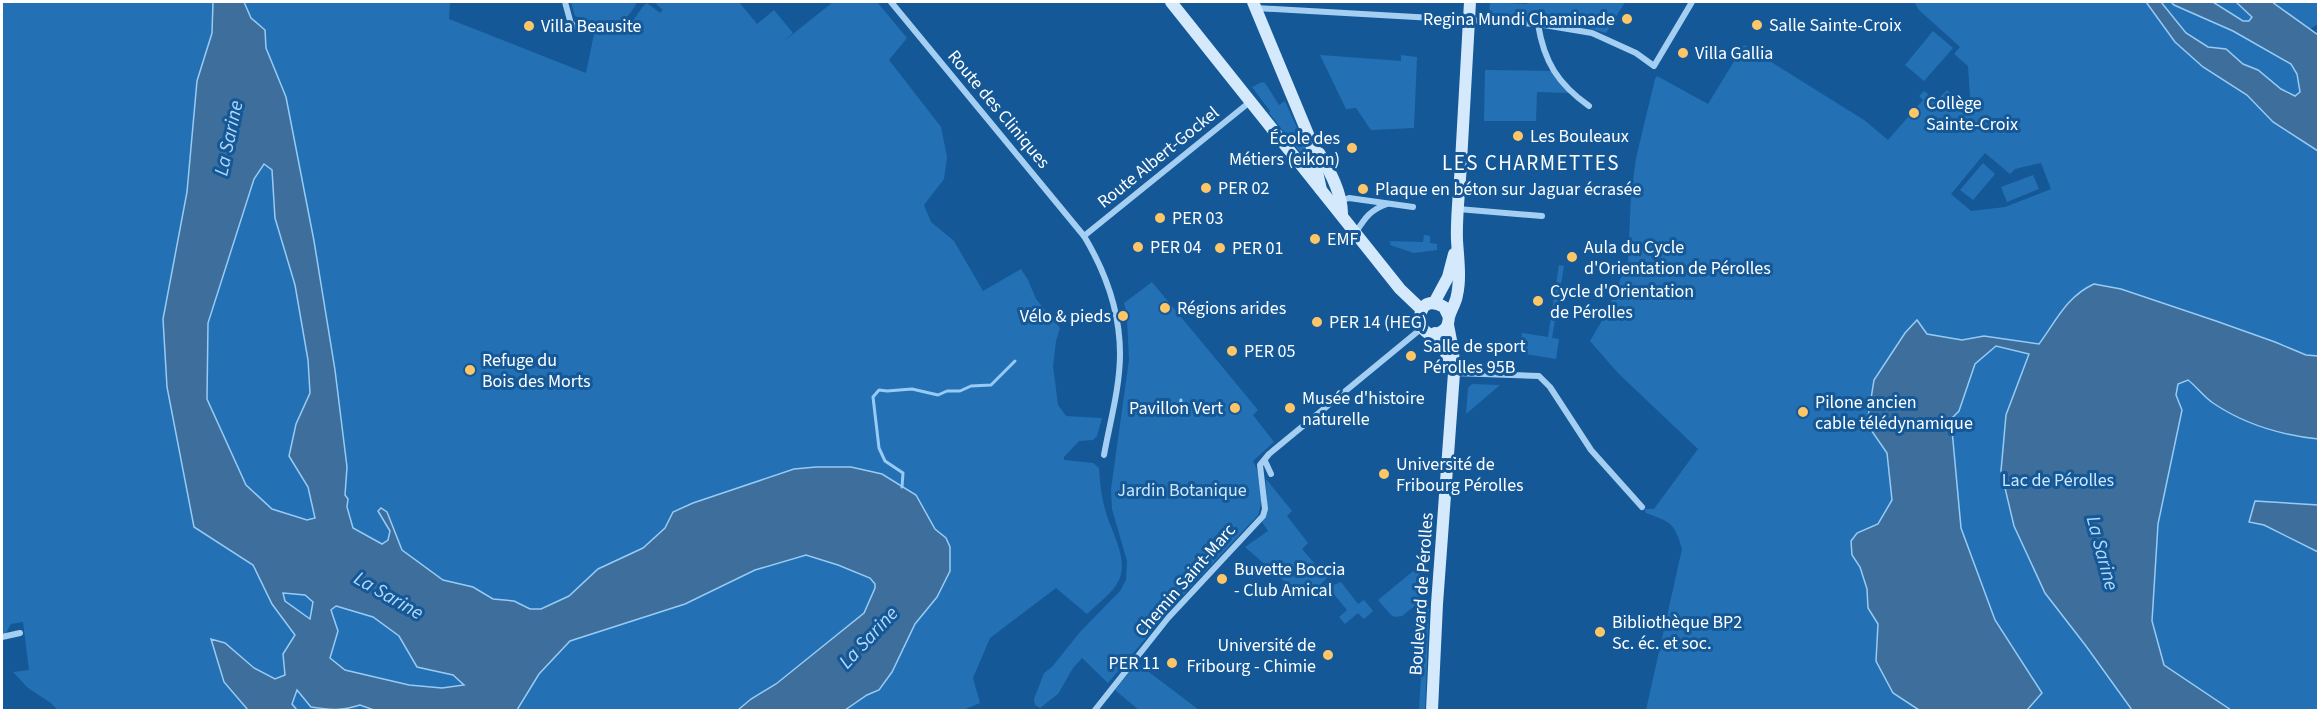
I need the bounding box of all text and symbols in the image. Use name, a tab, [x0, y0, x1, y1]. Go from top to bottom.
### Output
place label: Regina Mundi Chaminade	[1423, 7, 1615, 32]
marker: Regina Mundi Chaminade	[1620, 12, 1634, 26]
place label: Salle Sainte-Croix	[1769, 13, 1901, 38]
place label: Villa Beausite	[541, 14, 641, 39]
marker: Salle Sainte-Croix	[1750, 18, 1764, 32]
marker: Villa Beausite	[522, 19, 536, 33]
place label: Villa Gallia	[1695, 41, 1773, 66]
street label: Route des Cliniques	[942, 45, 1056, 174]
marker: Villa Gallia	[1676, 46, 1690, 60]
place label: Collège Sainte-Croix	[1926, 91, 2018, 137]
water label: La Sarine	[207, 98, 251, 178]
street label: Route Albert-Gockel	[1092, 101, 1224, 214]
marker: Collège Sainte-Croix	[1907, 106, 1921, 120]
place label: Les Bouleaux	[1530, 124, 1629, 149]
place label: École des Métiers (eikon)	[1229, 126, 1340, 172]
marker: Les Bouleaux	[1511, 129, 1525, 143]
marker: École des Métiers (eikon)	[1345, 141, 1359, 155]
district label: LES CHARMETTES	[1442, 148, 1620, 178]
place label: PER 02	[1218, 176, 1269, 201]
place label: Plaque en béton sur Jaguar écrasée	[1375, 177, 1641, 202]
marker: PER 02	[1199, 181, 1213, 195]
marker: Plaque en béton sur Jaguar écrasée	[1356, 182, 1370, 196]
place label: PER 03	[1172, 206, 1223, 231]
marker: PER 03	[1153, 211, 1167, 225]
place label: EMF	[1327, 227, 1359, 252]
marker: EMF	[1308, 232, 1322, 246]
place label: PER 04	[1150, 235, 1201, 260]
place label: Aula du Cycle d'Orientation de Pérolles	[1584, 235, 1771, 281]
place label: PER 01	[1232, 236, 1283, 261]
marker: PER 04	[1131, 240, 1145, 254]
marker: PER 01	[1213, 241, 1227, 255]
marker: Aula du Cycle d'Orientation de Pérolles	[1565, 250, 1579, 264]
place label: Cycle d'Orientation de Pérolles	[1550, 279, 1694, 325]
marker: Cycle d'Orientation de Pérolles	[1531, 294, 1545, 308]
place label: Régions arides	[1177, 296, 1286, 321]
marker: Régions arides	[1158, 301, 1172, 315]
place label: Vélo & pieds	[1020, 304, 1111, 329]
marker: Vélo & pieds	[1116, 309, 1130, 323]
place label: PER 14 (HEG)	[1329, 310, 1427, 335]
marker: PER 14 (HEG)	[1310, 315, 1324, 329]
place label: Salle de sport Pérolles 95B	[1423, 334, 1526, 380]
place label: PER 05	[1244, 339, 1295, 364]
marker: PER 05	[1225, 344, 1239, 358]
place label: Refuge du Bois des Morts	[482, 348, 591, 394]
marker: Salle de sport Pérolles 95B	[1404, 349, 1418, 363]
marker: Refuge du Bois des Morts	[463, 363, 477, 377]
place label: Musée d'histoire naturelle	[1302, 386, 1425, 432]
place label: Pilone ancien cable télédynamique	[1815, 390, 1973, 436]
place label: Pavillon Vert	[1129, 396, 1223, 421]
marker: Pavillon Vert	[1228, 401, 1242, 415]
marker: Musée d'histoire naturelle	[1283, 401, 1297, 415]
marker: Pilone ancien cable télédynamique	[1796, 405, 1810, 419]
place label: Université de Fribourg Pérolles	[1396, 452, 1524, 498]
marker: Université de Fribourg Pérolles	[1377, 467, 1391, 481]
park label: Lac de Pérolles	[2002, 468, 2114, 493]
park label: Jardin Botanique	[1117, 478, 1247, 503]
street label: Boulevard de Pérolles	[1403, 512, 1440, 676]
water label: La Sarine	[2079, 513, 2125, 594]
street label: Chemin Saint-Marc	[1129, 518, 1242, 642]
place label: Buvette Boccia - Club Amical	[1234, 557, 1345, 603]
water label: La Sarine	[348, 565, 429, 627]
marker: Buvette Boccia - Club Amical	[1215, 572, 1229, 586]
water label: La Sarine	[833, 600, 905, 675]
place label: Bibliothèque BP2 Sc. éc. et soc.	[1612, 610, 1742, 656]
marker: Bibliothèque BP2 Sc. éc. et soc.	[1593, 625, 1607, 639]
place label: Université de Fribourg - Chimie	[1187, 633, 1316, 679]
marker: Université de Fribourg - Chimie	[1321, 648, 1335, 662]
place label: PER 11	[1109, 651, 1160, 676]
marker: PER 11	[1165, 656, 1179, 670]

